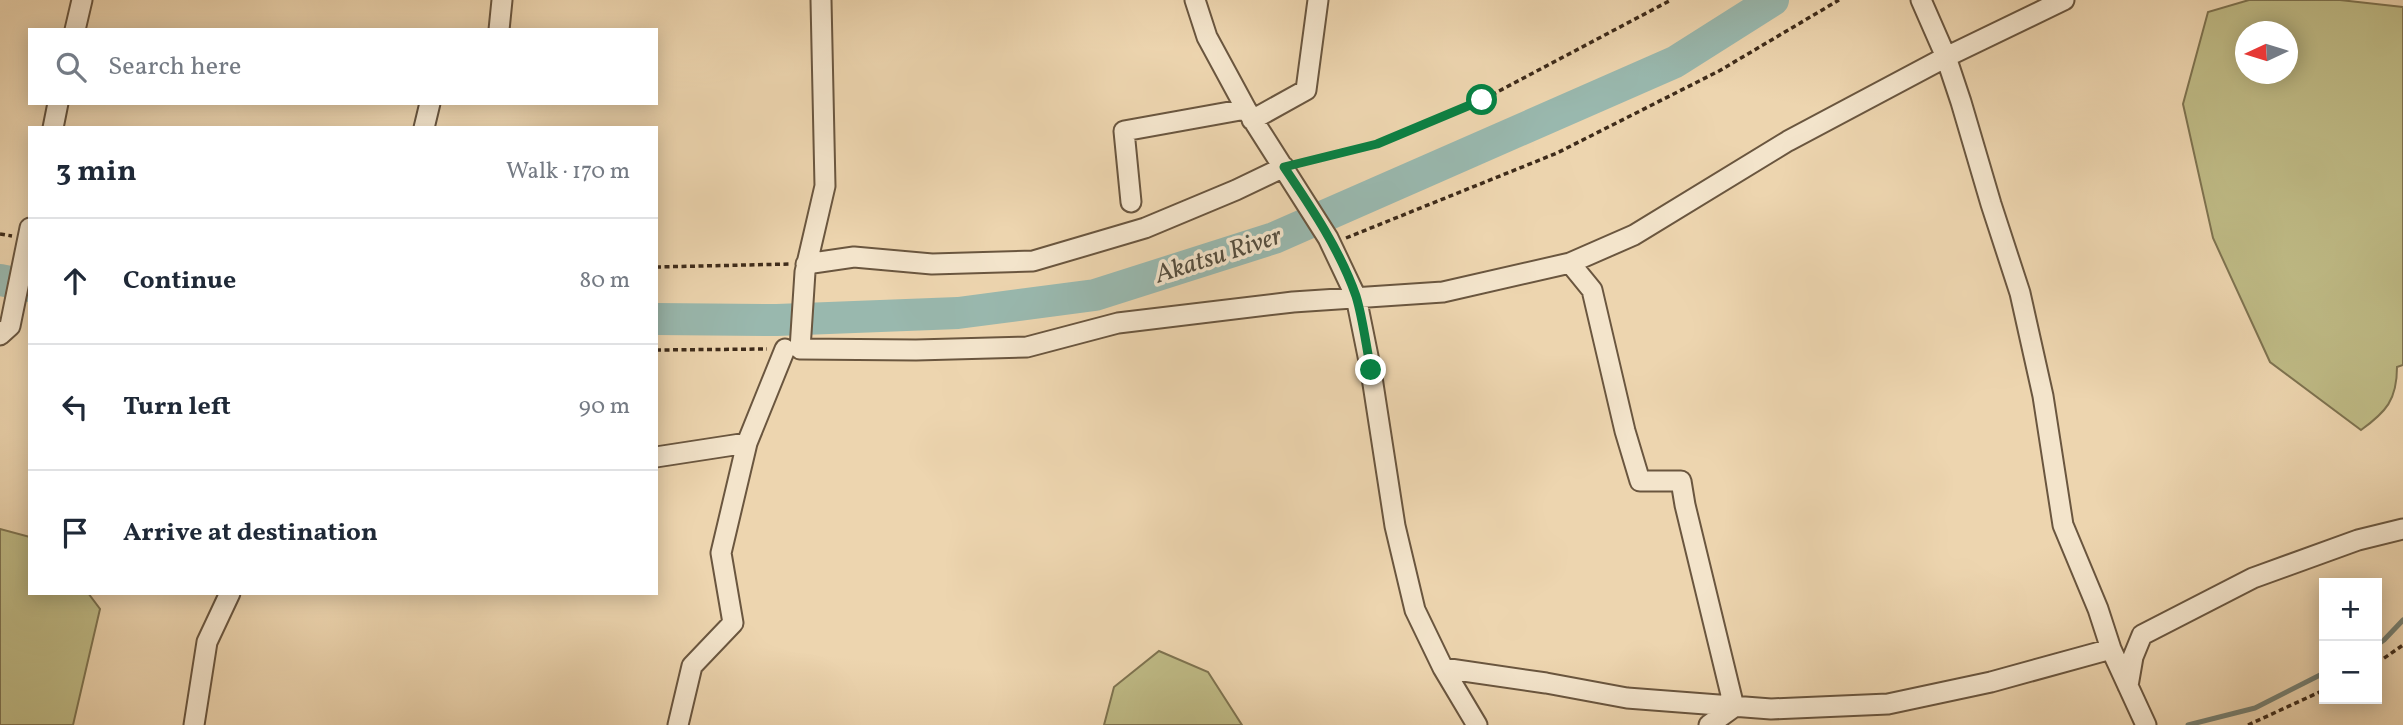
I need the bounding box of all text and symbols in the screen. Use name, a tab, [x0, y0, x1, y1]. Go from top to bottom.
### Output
north arrow	[2235, 21, 2298, 84]
search box	[28, 28, 658, 105]
icon: search	[52, 48, 90, 86]
text: Search here	[108, 49, 241, 85]
route start	[1466, 84, 1497, 115]
text: 3 min	[56, 151, 137, 193]
text: Walk · 170 m	[506, 156, 630, 188]
water label: Akatsu River	[1150, 218, 1287, 294]
icon: ahead	[56, 262, 94, 300]
text: Continue	[123, 263, 236, 299]
text: 80 m	[580, 265, 630, 297]
route end	[1355, 354, 1386, 385]
icon: left	[56, 388, 94, 426]
text: Turn left	[123, 389, 231, 425]
text: 90 m	[579, 391, 630, 423]
icon: arrive	[56, 514, 94, 552]
text: Arrive at destination	[123, 515, 378, 551]
map controls	[2319, 578, 2382, 704]
button: +	[2319, 578, 2382, 641]
button: −	[2319, 641, 2382, 704]

